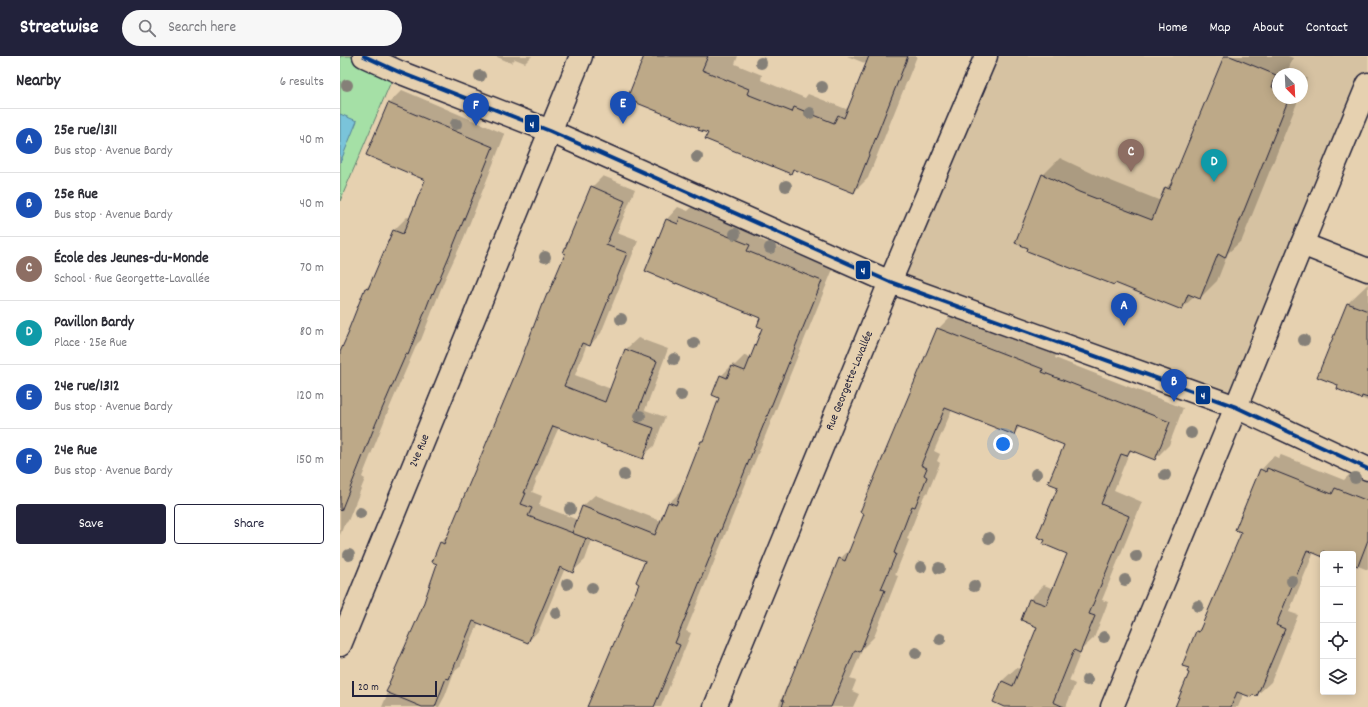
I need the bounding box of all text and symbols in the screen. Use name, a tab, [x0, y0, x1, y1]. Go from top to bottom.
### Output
search box	[122, 10, 402, 46]
text: Streetwise	[20, 15, 98, 42]
icon: search	[136, 17, 158, 39]
text: Search here	[168, 17, 236, 39]
text: Home	[1158, 18, 1187, 38]
text: Map	[1209, 18, 1231, 38]
text: About	[1253, 18, 1284, 38]
text: Contact	[1306, 18, 1348, 38]
north arrow	[1272, 68, 1308, 104]
text: Nearby	[16, 70, 60, 94]
text: 6 results	[280, 73, 324, 92]
pin: E	[610, 91, 636, 124]
pin: F	[463, 93, 489, 126]
line badge: 4	[524, 114, 540, 133]
text: 4	[530, 118, 534, 134]
text: 25e rue/1311	[54, 120, 117, 142]
text: A	[25, 131, 33, 150]
text: 40 m	[300, 131, 324, 150]
pin: C	[1118, 139, 1144, 172]
text: Bus stop · Avenue Bardy	[54, 142, 172, 161]
pin: D	[1201, 149, 1227, 182]
text: 25e Rue	[54, 184, 98, 206]
text: B	[26, 195, 32, 214]
text: 40 m	[300, 195, 324, 214]
text: Bus stop · Avenue Bardy	[54, 206, 172, 225]
text: École des Jeunes-du-Monde	[54, 248, 209, 270]
text: C	[26, 259, 32, 278]
text: 70 m	[300, 259, 324, 278]
line badge: 4	[855, 260, 871, 280]
text: 4	[861, 264, 865, 280]
text: School · Rue Georgette-Lavallée	[54, 270, 210, 289]
pin: A	[1111, 293, 1137, 326]
text: Pavillon Bardy	[54, 312, 134, 334]
text: D	[26, 323, 32, 342]
text: 80 m	[300, 323, 324, 342]
street label: Rue Georgette-Lavallée	[821, 328, 878, 433]
text: Place · 25e Rue	[54, 334, 127, 353]
pin: B	[1161, 369, 1187, 402]
text: 24e rue/1312	[54, 376, 120, 398]
line badge: 4	[1195, 385, 1211, 405]
text: E	[26, 387, 32, 406]
text: 120 m	[296, 387, 324, 406]
text: 4	[1201, 389, 1205, 405]
text: Bus stop · Avenue Bardy	[54, 398, 172, 417]
street label: 24e Rue	[405, 431, 434, 470]
your location	[993, 434, 1013, 454]
text: 24e Rue	[54, 440, 97, 462]
text: F	[26, 451, 32, 470]
text: 150 m	[296, 451, 324, 470]
text: Bus stop · Avenue Bardy	[54, 462, 172, 481]
button: Save	[16, 504, 166, 544]
button: Share	[174, 504, 324, 544]
map controls	[1320, 551, 1356, 695]
button: +	[1320, 551, 1356, 587]
button: −	[1320, 587, 1356, 623]
button: locate	[1320, 623, 1356, 659]
button: layers	[1320, 659, 1356, 695]
scale bar	[352, 679, 437, 698]
text: 20 m	[358, 680, 379, 696]

